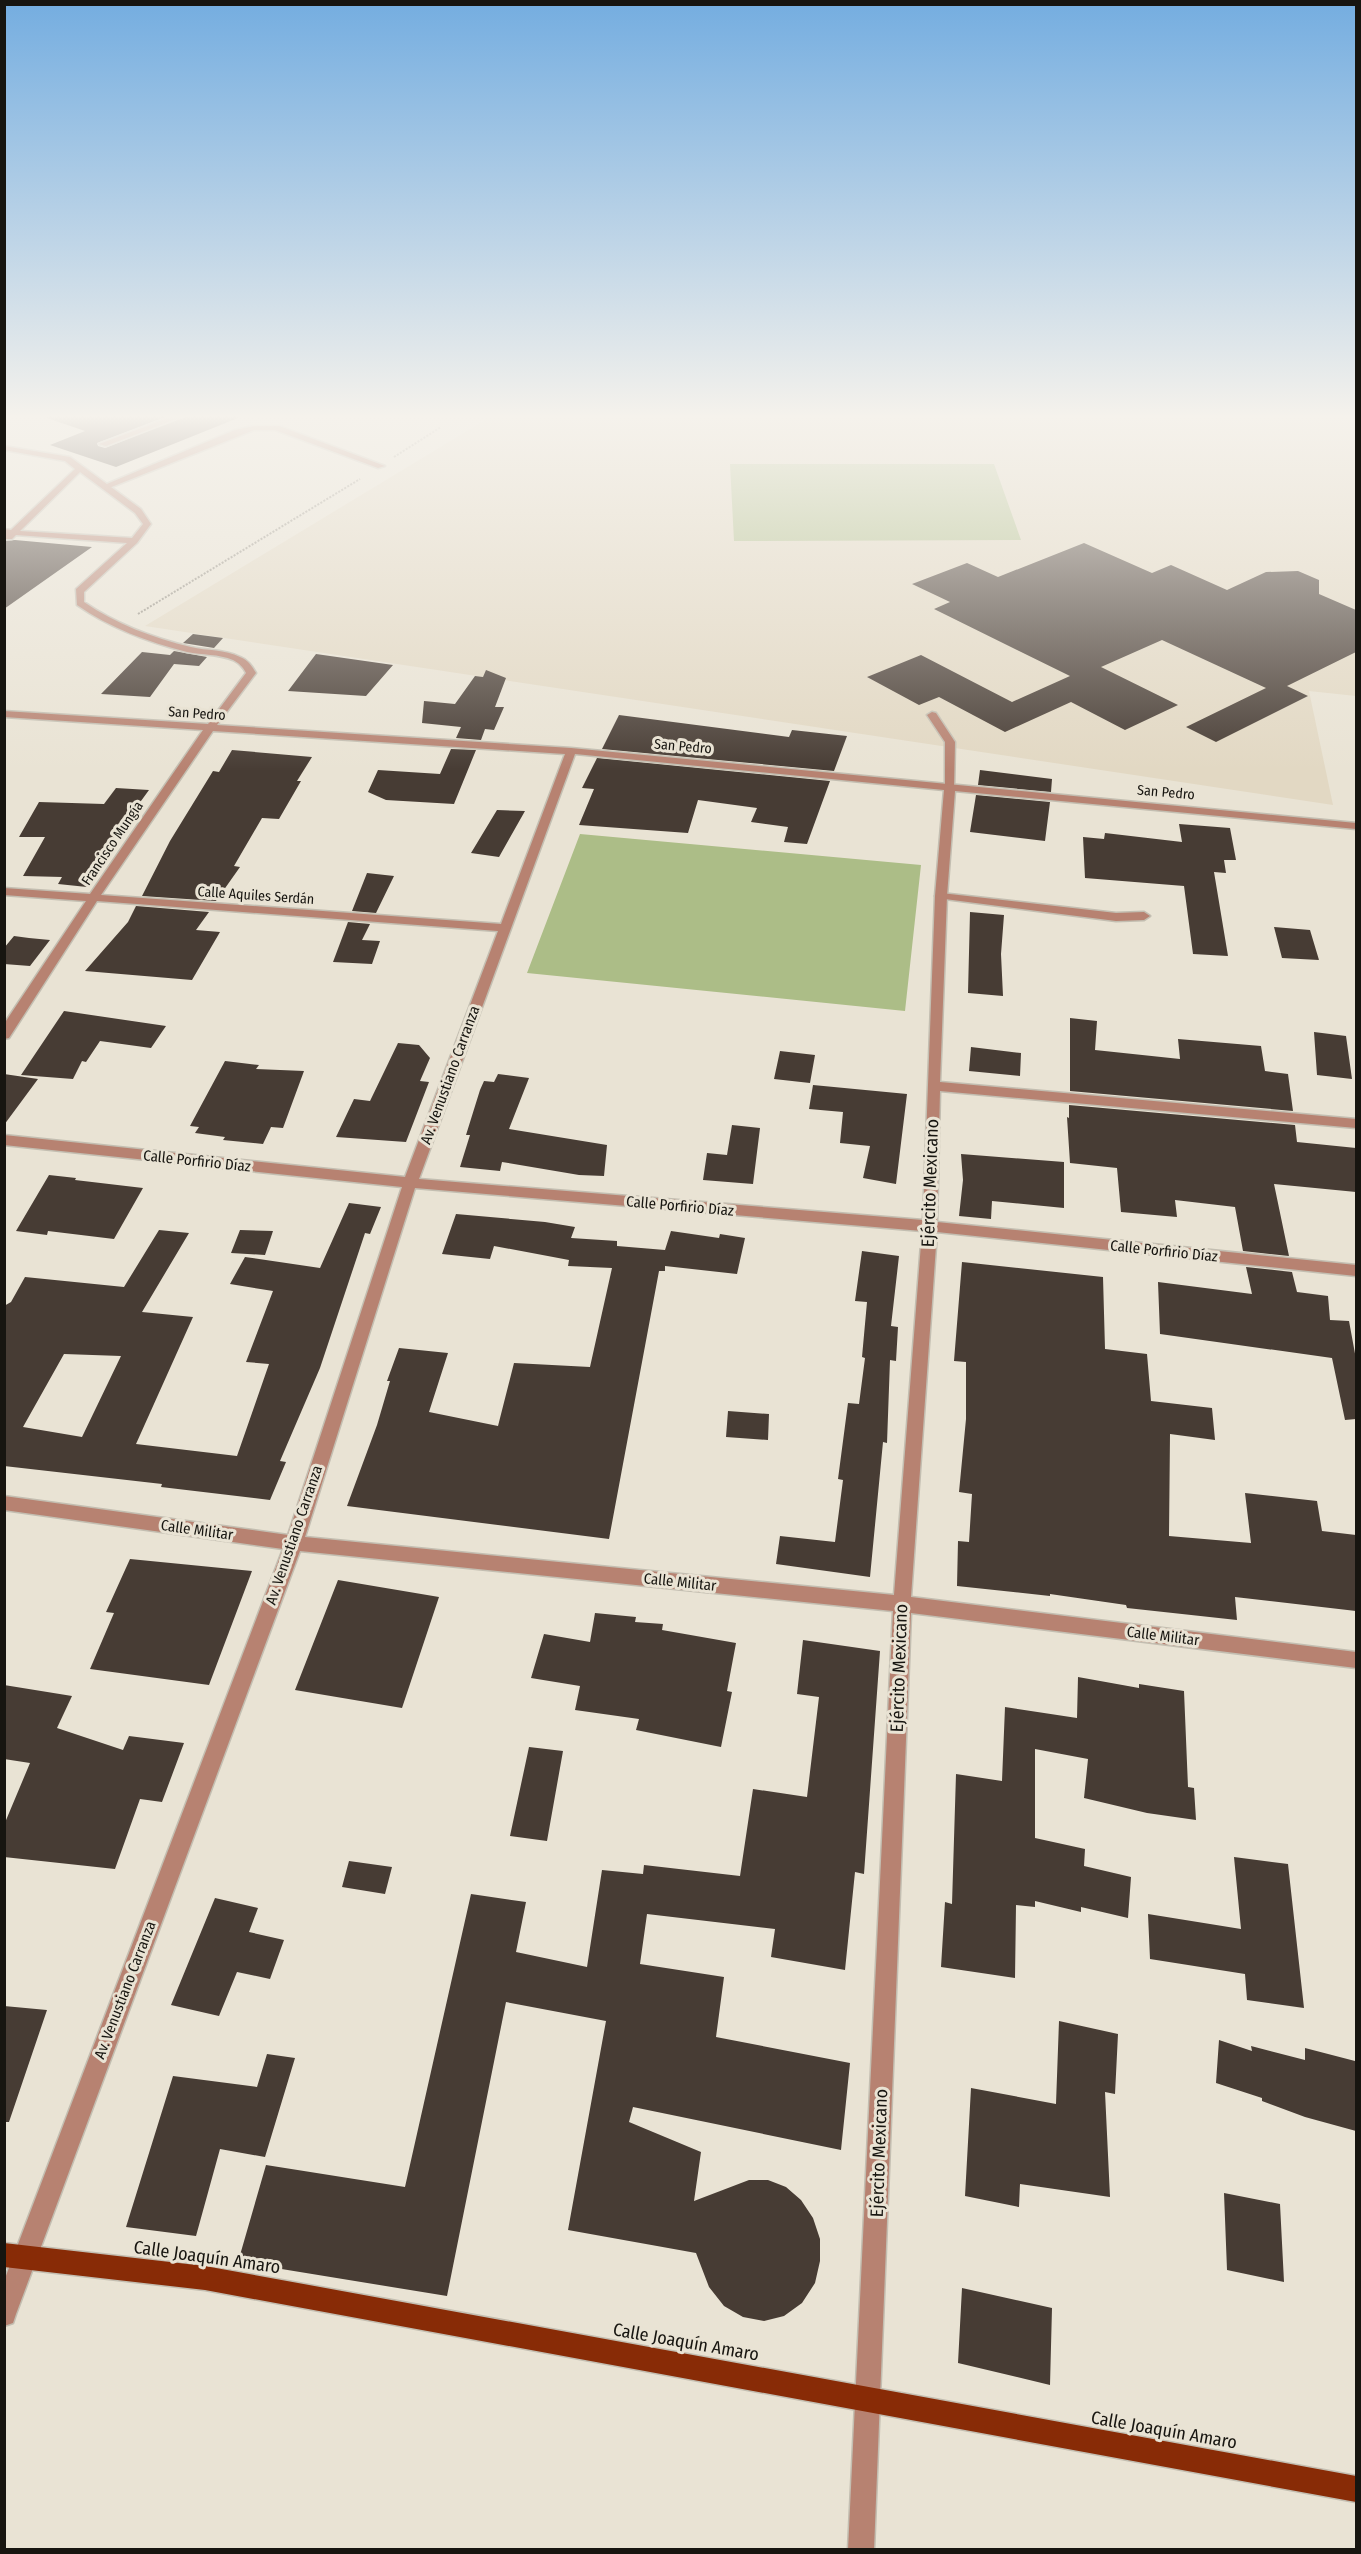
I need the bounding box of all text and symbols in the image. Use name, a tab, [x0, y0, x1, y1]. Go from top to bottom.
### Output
street label: San Pedro	[168, 703, 226, 724]
street label: San Pedro	[653, 736, 712, 757]
street label: San Pedro	[1136, 782, 1195, 803]
street label: Francisco Mungía	[78, 798, 147, 889]
street label: Calle Aquiles Serdán	[197, 883, 315, 908]
street label: Av. Venustiano Carranza	[417, 1003, 483, 1147]
street label: Ejército Mexicano	[917, 1118, 943, 1248]
street label: Calle Porfirio Díaz	[142, 1146, 252, 1176]
street label: Calle Porfirio Díaz	[625, 1192, 735, 1220]
street label: Calle Porfirio Díaz	[1109, 1236, 1219, 1266]
street label: Av. Venustiano Carranza	[262, 1463, 326, 1607]
street label: Calle Militar	[160, 1516, 235, 1544]
street label: Calle Militar	[643, 1569, 718, 1595]
street label: Ejército Mexicano	[886, 1603, 912, 1733]
street label: Calle Militar	[1126, 1623, 1201, 1649]
street label: Av. Venustiano Carranza	[90, 1919, 160, 2061]
street label: Ejército Mexicano	[866, 2088, 892, 2218]
street label: Calle Joaquín Amaro	[132, 2236, 282, 2278]
street label: Calle Joaquín Amaro	[611, 2318, 761, 2366]
street label: Calle Joaquín Amaro	[1089, 2406, 1239, 2454]

